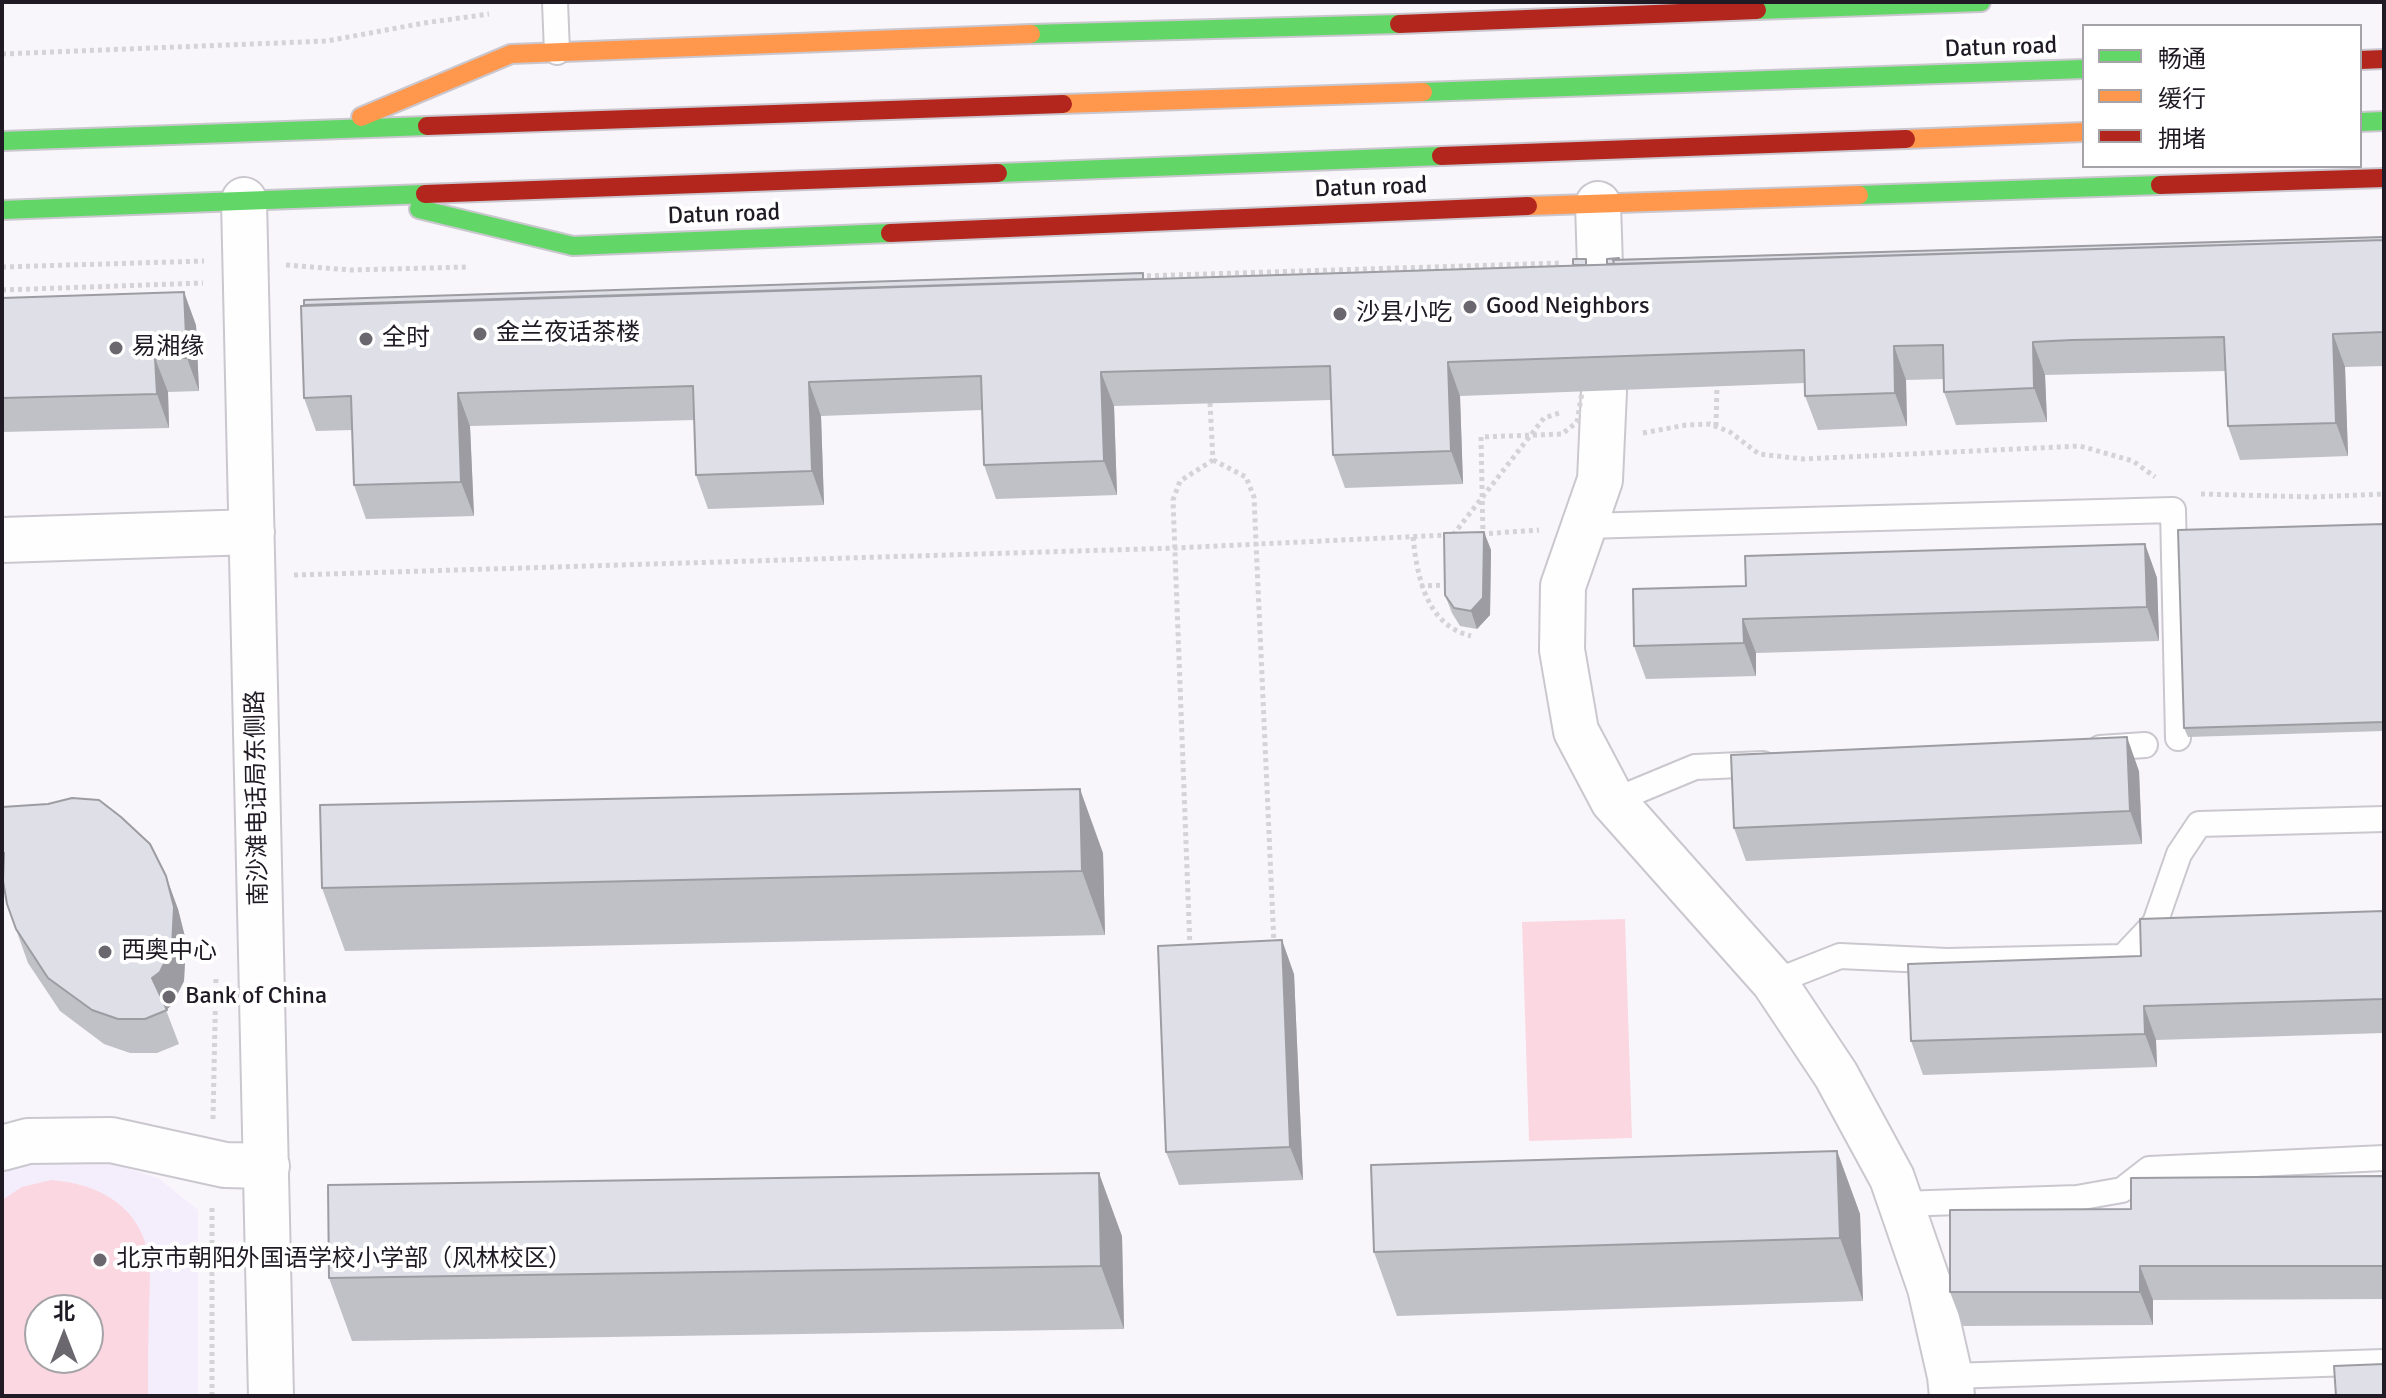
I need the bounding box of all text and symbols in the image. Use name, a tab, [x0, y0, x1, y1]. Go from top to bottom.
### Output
legend	[2082, 24, 2362, 168]
street label: Datun road	[1944, 32, 2058, 64]
text: 畅通	[2158, 44, 2206, 74]
text: 缓行	[2158, 84, 2206, 114]
text: 拥堵	[2158, 124, 2206, 154]
street label: Datun road	[1314, 172, 1428, 204]
street label: Datun road	[667, 199, 781, 231]
place label: Good Neighbors	[1486, 293, 1649, 321]
marker: Good Neighbors	[1461, 298, 1479, 316]
place label: 沙县小吃	[1356, 300, 1452, 328]
marker: 沙县小吃	[1331, 305, 1349, 323]
place label: 金兰夜话茶楼	[496, 320, 640, 348]
place label: 全时	[382, 325, 430, 353]
marker: 金兰夜话茶楼	[471, 325, 489, 343]
marker: 全时	[357, 330, 375, 348]
place label: 易湘缘	[132, 334, 204, 362]
marker: 易湘缘	[107, 339, 125, 357]
street label: 南沙滩电话局东侧路	[242, 690, 274, 906]
place label: 西奥中心	[121, 938, 217, 966]
marker: 西奥中心	[96, 943, 114, 961]
place label: Bank of China	[185, 983, 327, 1011]
marker: Bank of China	[160, 988, 178, 1006]
place label: 北京市朝阳外国语学校小学部（风林校区）	[116, 1246, 572, 1274]
marker: 北京市朝阳外国语学校小学部（风林校区）	[91, 1251, 109, 1269]
north arrow	[24, 1294, 104, 1374]
text: 北	[53, 1298, 75, 1325]

